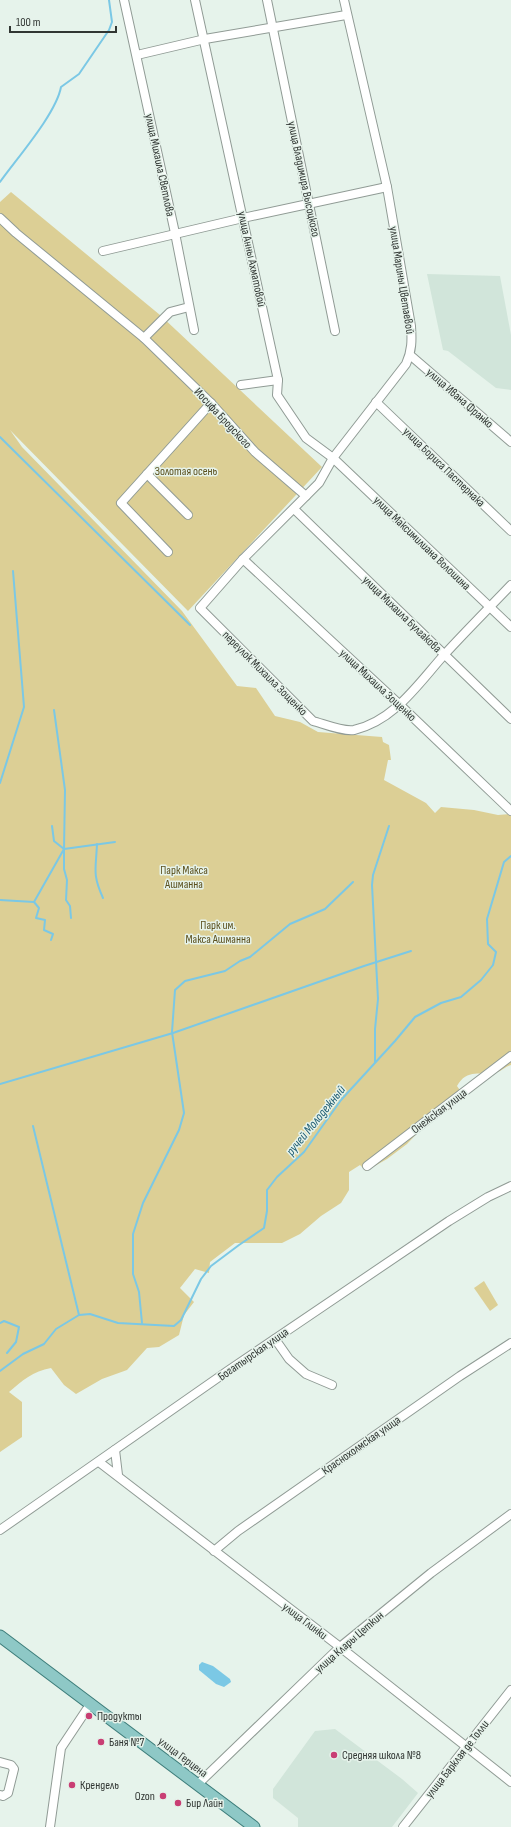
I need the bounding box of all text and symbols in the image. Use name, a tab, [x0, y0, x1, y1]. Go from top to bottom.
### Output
scale bar	[10, 8, 116, 34]
text: 100 m	[16, 15, 41, 30]
street label: улица Михаила Светлова	[141, 112, 178, 218]
street label: улица Владимира Высоцкого	[284, 120, 323, 238]
street label: улица Анны Ахматовой	[234, 210, 269, 308]
street label: улица Марины Цветаевой	[386, 225, 417, 335]
street label: улица Ивана Франко	[423, 365, 496, 432]
street label: Иосифа Бродского	[191, 385, 255, 452]
street label: улица Бориса Пастернака	[399, 424, 488, 511]
park label: Золотая осень	[155, 464, 218, 479]
street label: улица Максимилиана Волошина	[370, 493, 474, 594]
street label: улица Михаила Булгакова	[359, 573, 445, 656]
street label: переулок Михаила Зощенко	[219, 628, 310, 719]
street label: улица Михаила Зощенко	[336, 646, 419, 725]
park label: Парк Макса Ашманна	[160, 863, 208, 892]
park label: Парк им. Макса Ашманна	[185, 918, 251, 947]
water label: ручей Молодежный	[282, 1082, 349, 1160]
street label: Онежская улица	[408, 1085, 471, 1137]
street label: Богатырская улица	[215, 1324, 292, 1384]
street label: Краснохолмская улица	[319, 1412, 404, 1478]
street label: улица Глинки	[279, 1600, 330, 1643]
street label: улица Клары Цеткин	[312, 1608, 387, 1676]
place label: Продукты	[97, 1709, 142, 1724]
marker: Продукты	[84, 1711, 94, 1721]
street label: улица Барклая де Толли	[422, 1717, 492, 1801]
street label: улица Герцена	[155, 1734, 211, 1781]
place label: Баня №7	[109, 1735, 144, 1750]
marker: Баня №7	[96, 1737, 106, 1747]
place label: Средняя школа №8	[342, 1748, 421, 1763]
marker: Средняя школа №8	[329, 1750, 339, 1760]
place label: Крендель	[80, 1778, 119, 1793]
marker: Крендель	[67, 1780, 77, 1790]
place label: Ozon	[135, 1789, 155, 1804]
marker: Ozon	[158, 1791, 168, 1801]
place label: Бир Лайн	[186, 1796, 223, 1811]
marker: Бир Лайн	[173, 1798, 183, 1808]

